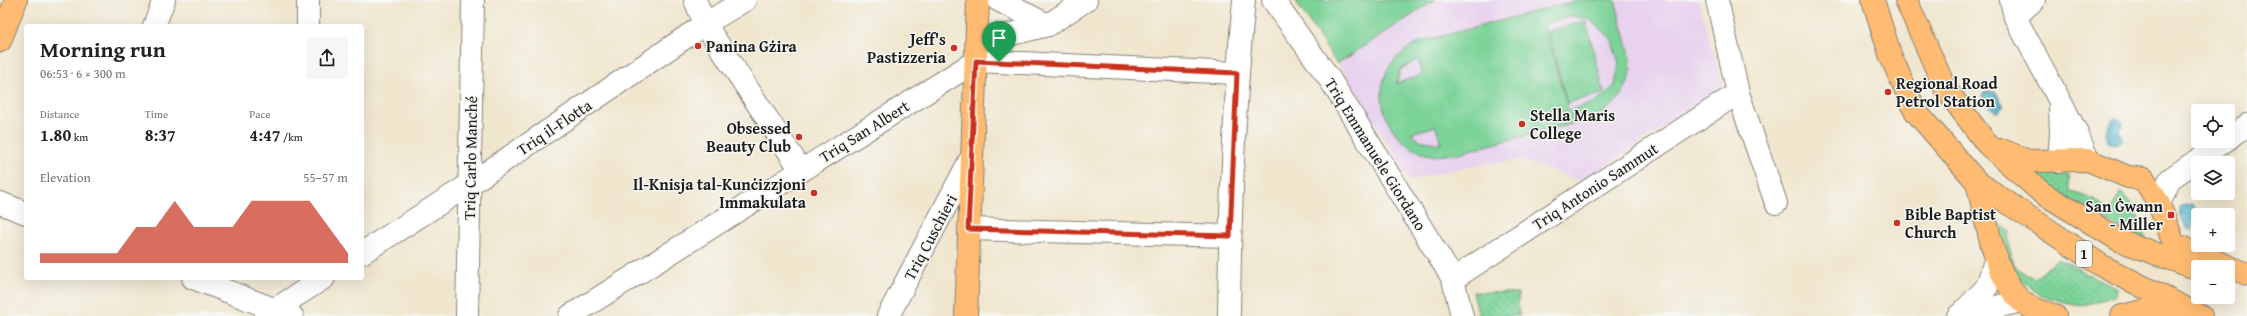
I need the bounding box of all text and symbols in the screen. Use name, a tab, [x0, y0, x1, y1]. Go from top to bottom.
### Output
pin	[982, 21, 1016, 62]
place label: Jeff's Pastizzeria	[867, 27, 947, 69]
icon: arrive	[988, 27, 1010, 49]
text: Morning run	[40, 33, 166, 65]
place label: Panina Gżira	[706, 34, 798, 58]
button: share	[306, 37, 348, 79]
marker: Panina Gżira	[693, 41, 703, 51]
marker: Jeff's Pastizzeria	[949, 43, 959, 53]
text: 06:53 · 6 × 300 m	[40, 64, 126, 83]
place label: Regional Road Petrol Station	[1896, 71, 1998, 113]
street label: Triq Emmanuele Giordano	[1319, 73, 1433, 235]
marker: Regional Road Petrol Station	[1883, 87, 1893, 97]
street label: Triq il-Flotta	[512, 93, 597, 161]
street label: Triq San Albert	[814, 94, 914, 168]
street label: Triq Carlo Manché	[457, 96, 483, 220]
place label: Stella Maris College	[1530, 103, 1615, 145]
map controls	[2191, 104, 2235, 304]
button: locate	[2191, 104, 2235, 148]
text: Distance	[40, 106, 79, 122]
text: Time	[145, 106, 168, 122]
text: Pace	[249, 106, 270, 122]
place label: Obsessed Beauty Club	[706, 116, 792, 158]
marker: Stella Maris College	[1517, 119, 1527, 129]
text: 1.80	[40, 122, 71, 147]
text: 8:37	[145, 122, 176, 147]
text: 4:47	[249, 122, 281, 147]
text: km	[71, 129, 88, 145]
text: /km	[281, 129, 303, 145]
marker: Obsessed Beauty Club	[794, 132, 804, 142]
street label: Triq Antonio Sammut	[1527, 136, 1663, 236]
button: layers	[2191, 156, 2235, 200]
text: Elevation	[40, 168, 91, 187]
text: 55–57 m	[303, 168, 348, 187]
place label: Il-Knisja tal-Kunċizzjoni Immakulata	[633, 172, 807, 214]
marker: Il-Knisja tal-Kunċizzjoni Immakulata	[809, 188, 819, 198]
street label: Triq Cuschieri	[897, 189, 963, 284]
place label: San Ġwann - Miller	[2085, 194, 2164, 236]
place label: Bible Baptist Church	[1905, 202, 1996, 244]
button: +	[2191, 208, 2235, 252]
marker: San Ġwann - Miller	[2166, 210, 2176, 220]
marker: Bible Baptist Church	[1892, 218, 1902, 228]
road number: 1	[2076, 241, 2092, 267]
button: −	[2191, 260, 2235, 304]

